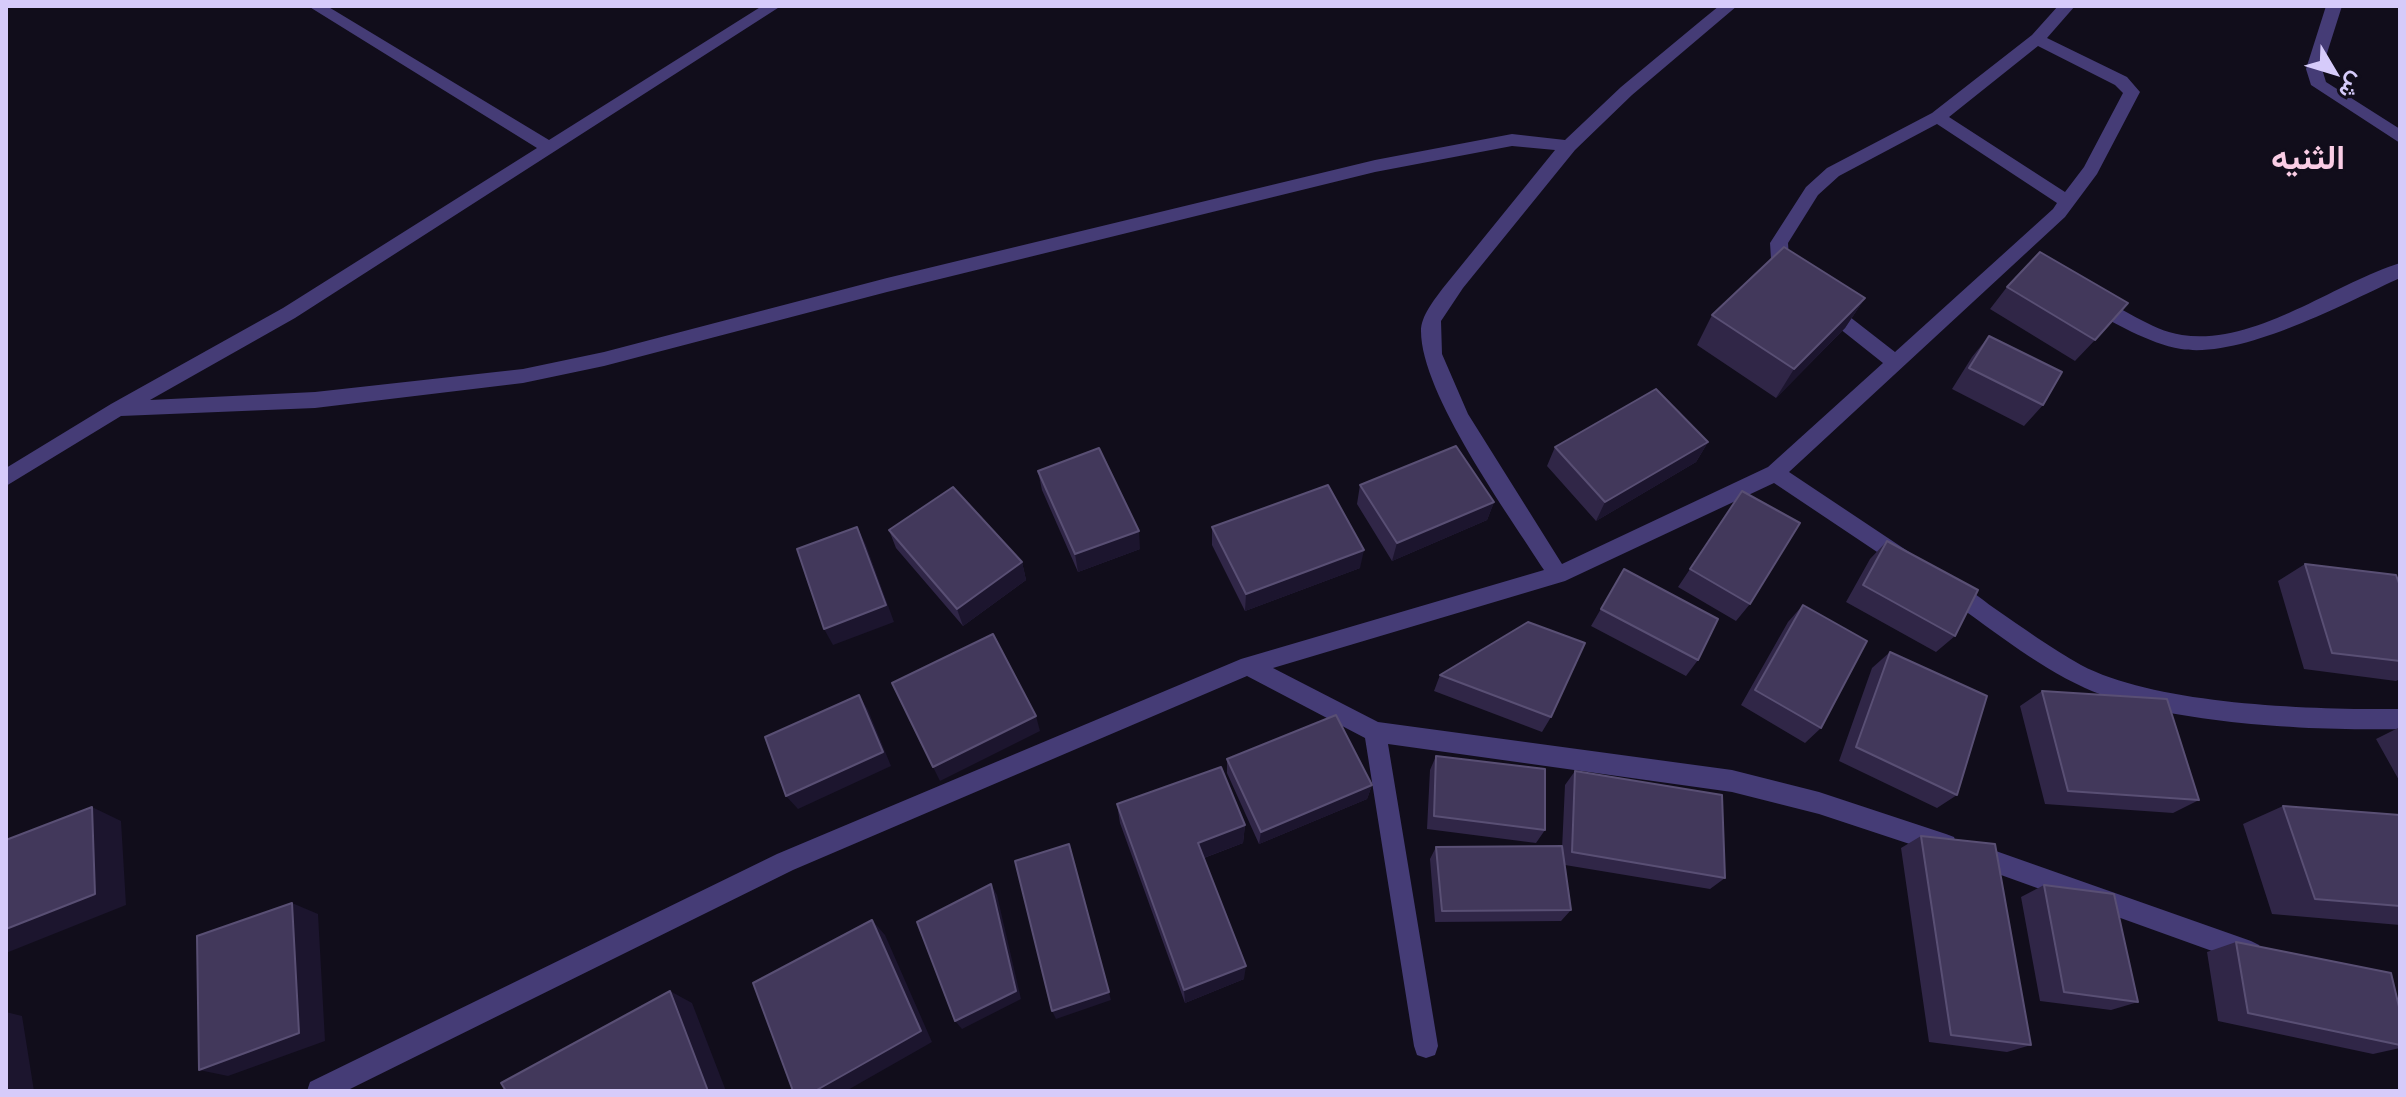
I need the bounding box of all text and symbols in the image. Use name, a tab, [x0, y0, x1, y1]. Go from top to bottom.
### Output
north arrow	[2294, 32, 2374, 112]
text: ش	[2335, 68, 2371, 105]
district label: الثنيه	[2271, 138, 2345, 178]

